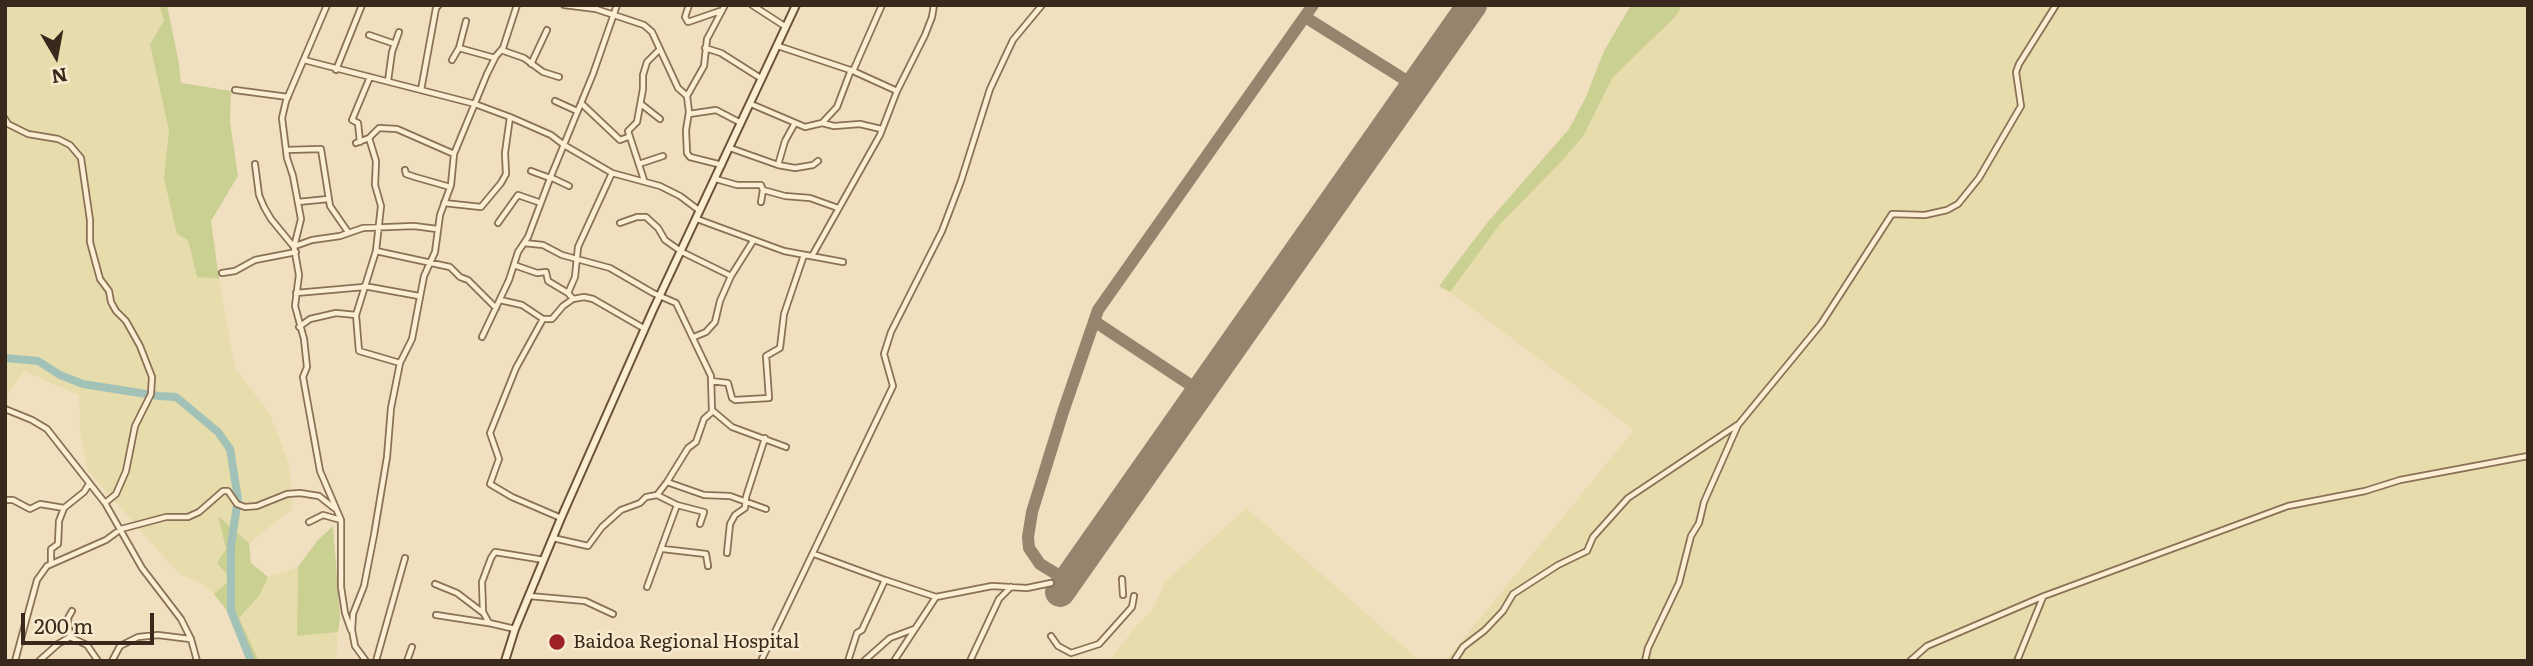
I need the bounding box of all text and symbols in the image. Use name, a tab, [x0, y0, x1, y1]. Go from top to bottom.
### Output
north arrow	[21, 21, 91, 91]
text: N	[49, 62, 70, 92]
scale bar	[24, 600, 158, 644]
text: 200 m	[34, 609, 94, 640]
place label: Baidoa Regional Hospital	[573, 631, 799, 653]
marker: Baidoa Regional Hospital	[547, 632, 567, 652]

